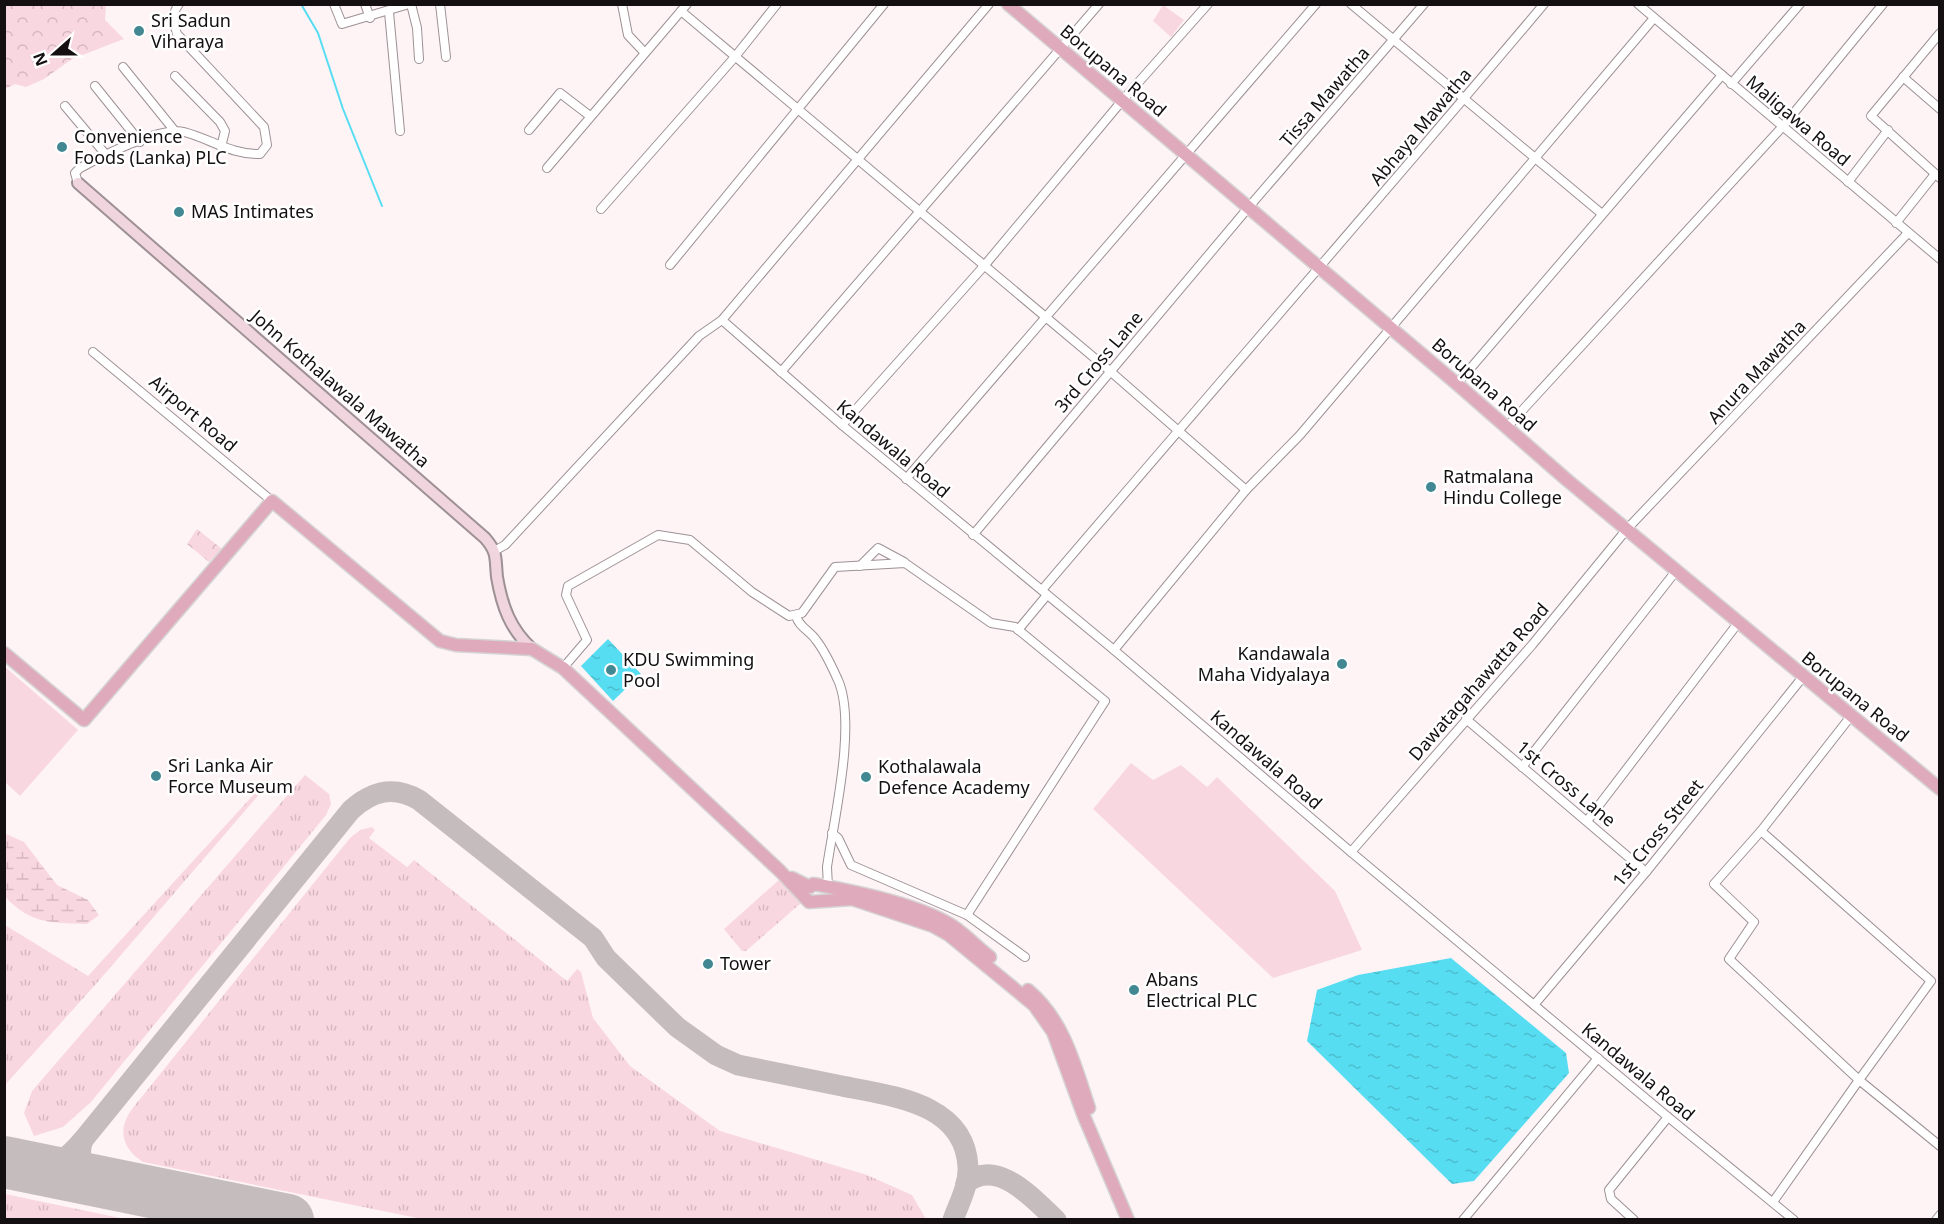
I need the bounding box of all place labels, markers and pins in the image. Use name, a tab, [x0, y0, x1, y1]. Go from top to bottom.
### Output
place label: Sri Sadun Viharaya	[151, 8, 231, 53]
marker: Sri Sadun Viharaya	[132, 24, 146, 38]
place label: Convenience Foods (Lanka) PLC	[74, 124, 227, 169]
marker: Convenience Foods (Lanka) PLC	[55, 140, 69, 154]
place label: MAS Intimates	[191, 199, 314, 223]
marker: MAS Intimates	[172, 205, 186, 219]
place label: Ratmalana Hindu College	[1443, 464, 1562, 509]
marker: Ratmalana Hindu College	[1424, 480, 1438, 494]
place label: Kandawala Maha Vidyalaya	[1198, 641, 1330, 686]
place label: KDU Swimming Pool	[623, 647, 754, 692]
marker: Kandawala Maha Vidyalaya	[1335, 657, 1349, 671]
marker: KDU Swimming Pool	[604, 663, 618, 677]
place label: Sri Lanka Air Force Museum	[168, 753, 293, 798]
place label: Kothalawala Defence Academy	[878, 754, 1031, 799]
marker: Sri Lanka Air Force Museum	[149, 769, 163, 783]
marker: Kothalawala Defence Academy	[859, 770, 873, 784]
place label: Tower	[720, 951, 772, 975]
marker: Tower	[701, 957, 715, 971]
place label: Abans Electrical PLC	[1146, 967, 1257, 1012]
marker: Abans Electrical PLC	[1127, 983, 1141, 997]

